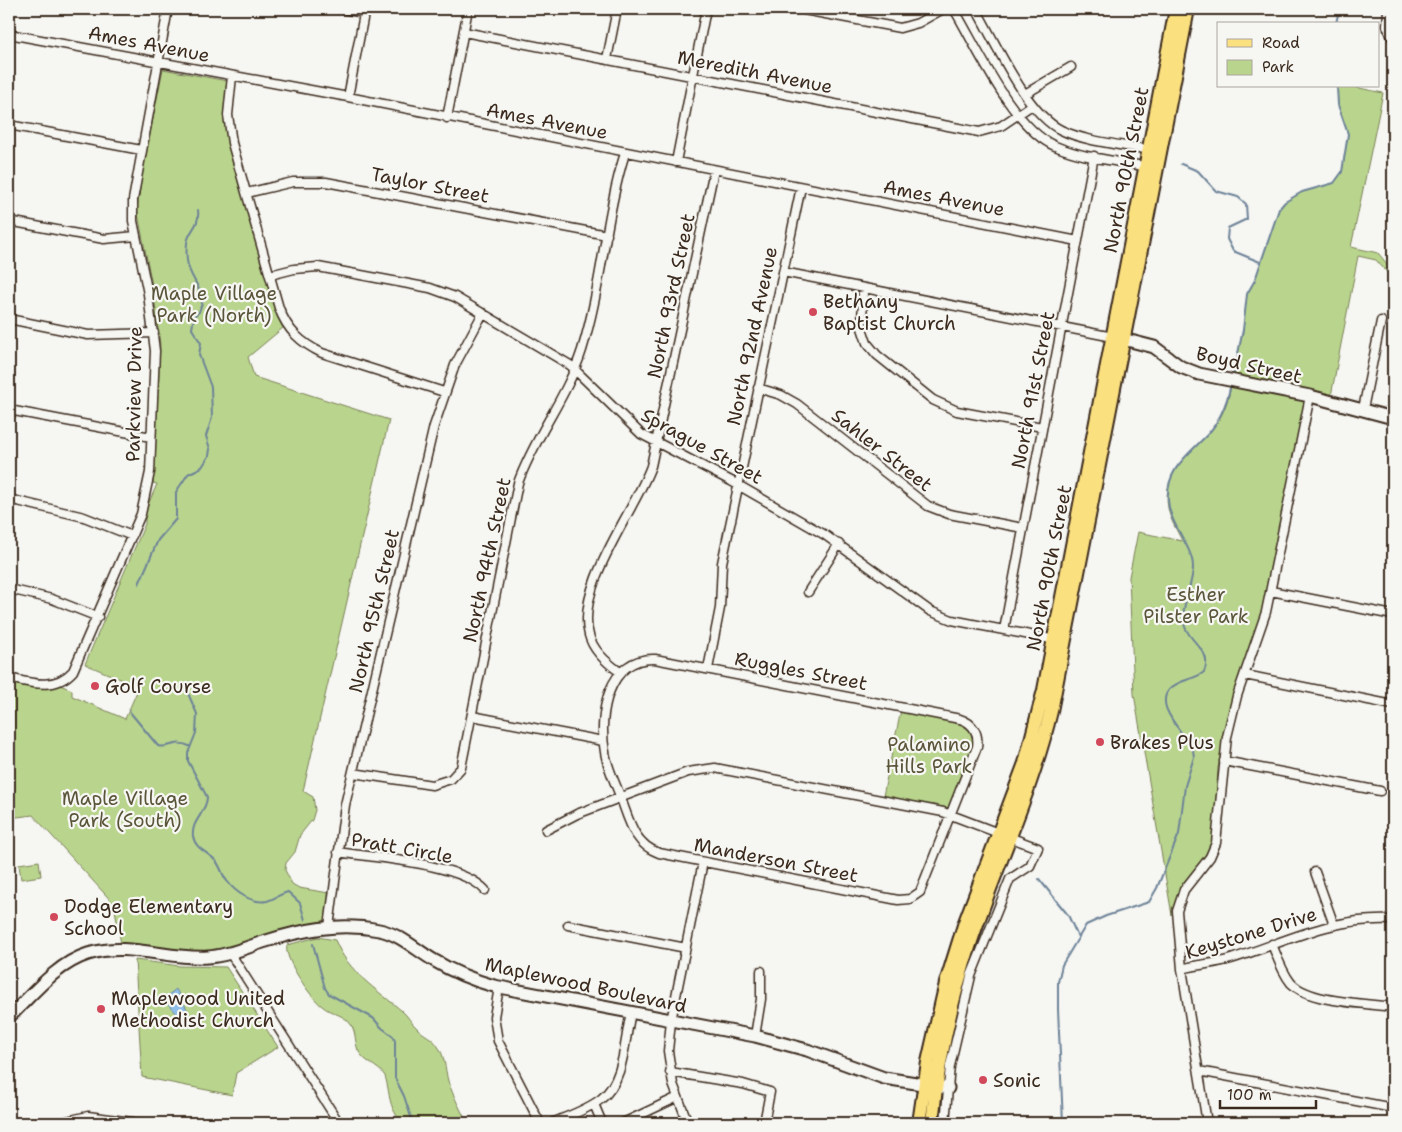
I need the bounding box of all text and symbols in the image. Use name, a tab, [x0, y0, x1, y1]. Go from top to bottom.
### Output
street label: Ames Avenue	[86, 20, 212, 68]
legend	[1217, 22, 1380, 88]
text: Road	[1262, 33, 1300, 53]
street label: Meredith Avenue	[675, 45, 835, 99]
text: Park	[1262, 57, 1294, 77]
street label: North 90th Street	[1098, 85, 1154, 255]
street label: Ames Avenue	[484, 97, 610, 145]
street label: Taylor Street	[369, 161, 491, 209]
street label: Ames Avenue	[881, 174, 1007, 222]
street label: North 93rd Street	[641, 211, 701, 381]
street label: North 92nd Avenue	[721, 244, 783, 428]
park label: Maple Village Park (North)	[151, 281, 277, 328]
place label: Bethany Baptist Church	[823, 289, 956, 336]
marker: Bethany Baptist Church	[807, 306, 819, 318]
street label: North 91st Street	[1005, 309, 1061, 471]
street label: Parkview Drive	[120, 326, 148, 462]
street label: Boyd Street	[1194, 341, 1304, 389]
street label: Sprague Street	[637, 402, 767, 490]
street label: Sahler Street	[827, 403, 937, 497]
street label: North 94th Street	[457, 475, 517, 645]
street label: North 90th Street	[1021, 483, 1077, 653]
street label: North 95th Street	[343, 527, 405, 695]
park label: Esther Pilster Park	[1143, 582, 1249, 629]
street label: Ruggles Street	[733, 646, 869, 696]
place label: Golf Course	[105, 674, 212, 699]
marker: Golf Course	[89, 680, 101, 692]
place label: Brakes Plus	[1110, 730, 1214, 755]
park label: Palamino Hills Park	[885, 732, 973, 779]
marker: Brakes Plus	[1094, 736, 1106, 748]
park label: Maple Village Park (South)	[62, 786, 188, 833]
street label: Pratt Circle	[349, 827, 455, 869]
street label: Manderson Street	[692, 832, 860, 888]
place label: Dodge Elementary School	[64, 894, 233, 941]
street label: Keystone Drive	[1182, 901, 1320, 965]
marker: Dodge Elementary School	[48, 911, 60, 923]
street label: Maplewood Boulevard	[483, 951, 689, 1019]
place label: Maplewood United Methodist Church	[111, 986, 285, 1033]
marker: Maplewood United Methodist Church	[95, 1003, 107, 1015]
place label: Sonic	[993, 1068, 1041, 1093]
marker: Sonic	[977, 1074, 989, 1086]
scale bar	[1220, 1077, 1316, 1109]
text: 100 m	[1227, 1085, 1272, 1105]

